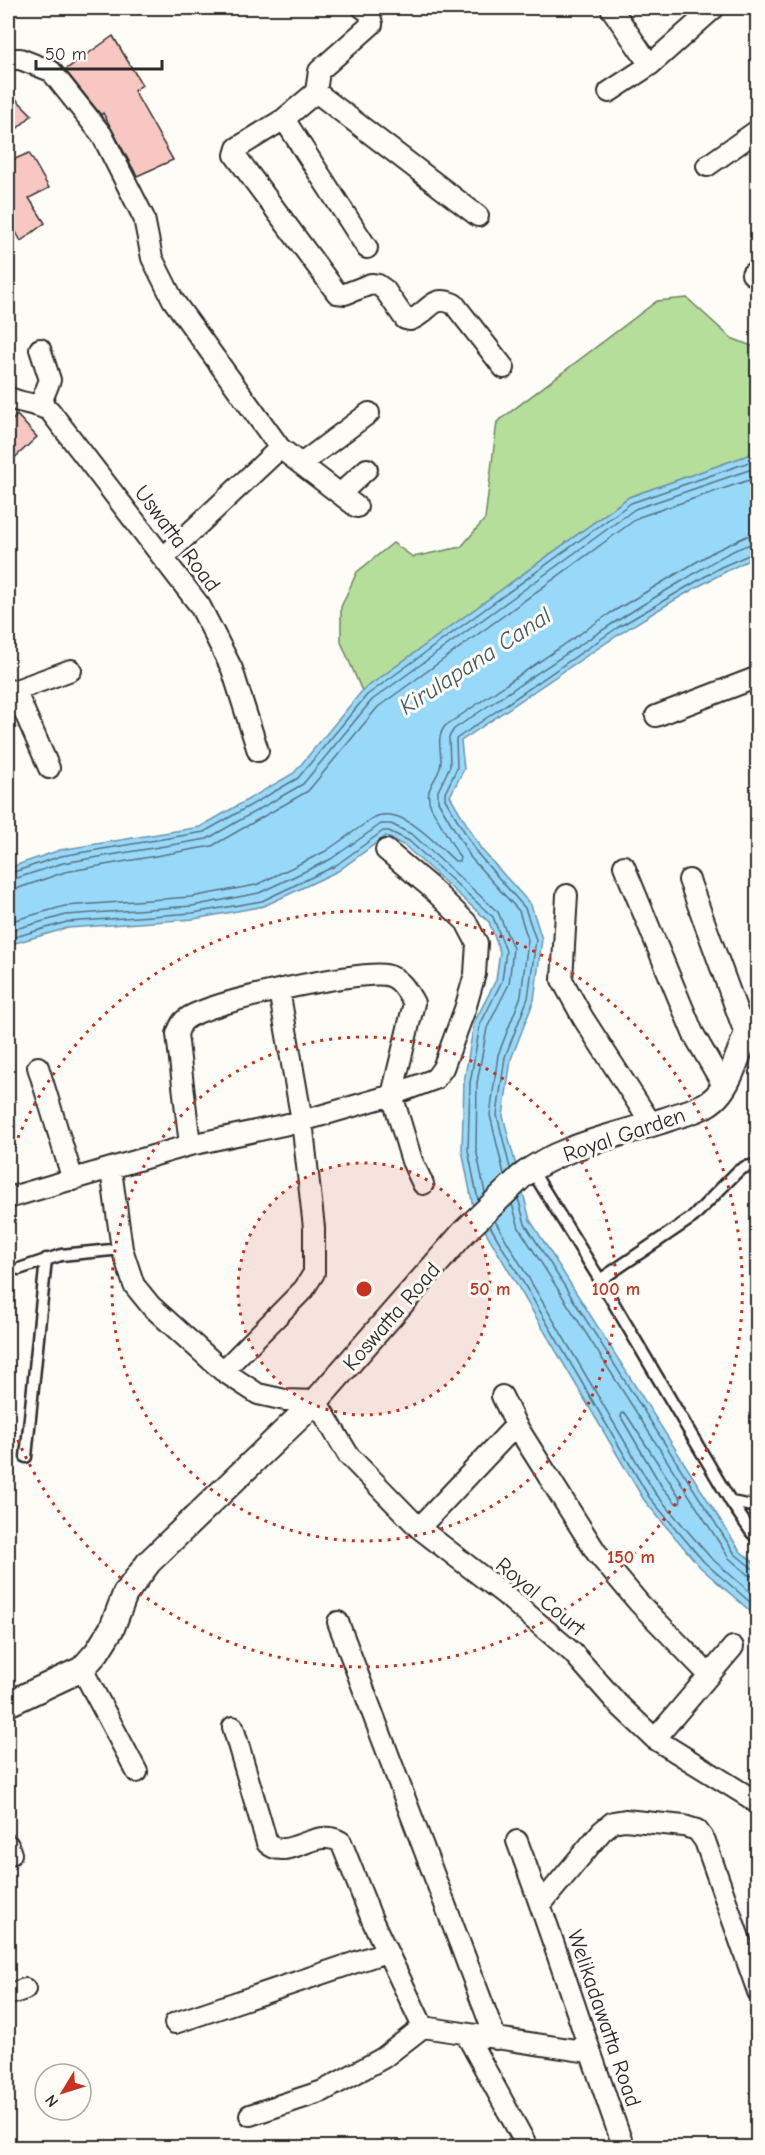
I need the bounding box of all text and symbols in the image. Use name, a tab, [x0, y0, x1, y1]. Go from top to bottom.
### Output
scale bar	[36, 33, 162, 71]
text: 50 m	[45, 44, 87, 65]
street label: Uswatta Road	[129, 480, 226, 597]
water label: Kirulapana Canal	[394, 601, 557, 720]
street label: Royal Garden	[560, 1102, 689, 1168]
street label: Koswatta Road	[338, 1257, 446, 1376]
centre of rings	[354, 1279, 374, 1299]
text: 50 m	[470, 1279, 510, 1300]
text: 100 m	[592, 1279, 640, 1300]
text: 150 m	[607, 1547, 655, 1568]
street label: Royal Court	[490, 1552, 591, 1642]
street label: Welikadawatta Road	[562, 1927, 646, 2110]
north arrow	[33, 2062, 93, 2122]
text: N	[42, 2091, 62, 2110]

